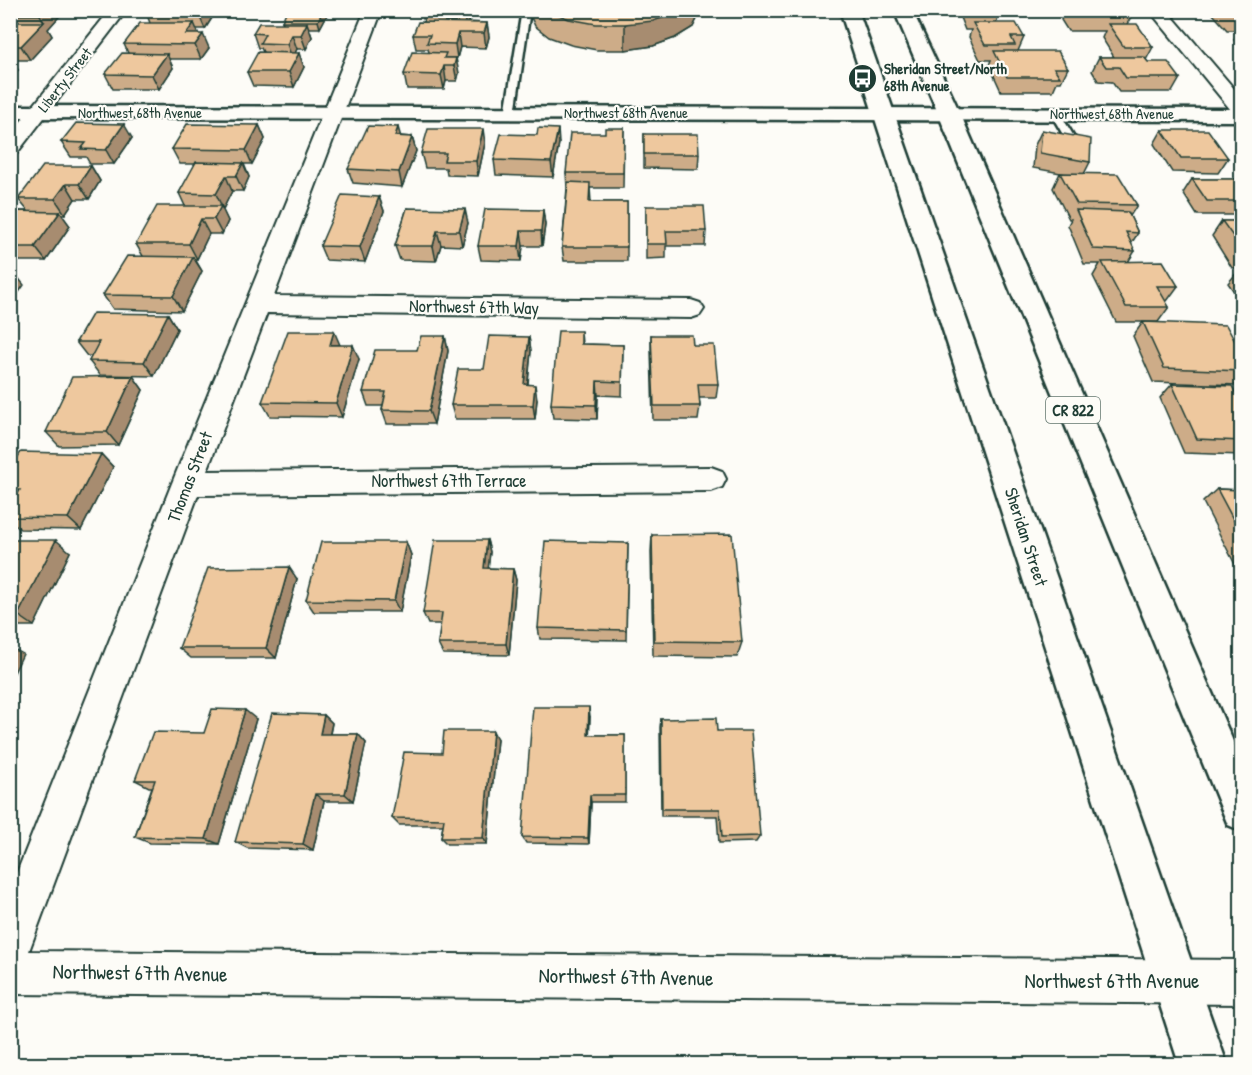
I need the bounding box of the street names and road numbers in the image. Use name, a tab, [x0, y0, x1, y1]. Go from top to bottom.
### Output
street label: Liberty Street	[33, 42, 97, 116]
street label: Northwest 68th Avenue	[78, 102, 202, 123]
street label: Northwest 68th Avenue	[564, 102, 688, 123]
street label: Northwest 68th Avenue	[1050, 103, 1174, 124]
street label: Northwest 67th Way	[409, 293, 540, 320]
road number: CR 822	[1046, 397, 1100, 423]
street label: Thomas Street	[161, 427, 219, 526]
street label: Northwest 67th Terrace	[372, 468, 526, 493]
street label: Sheridan Street	[999, 484, 1054, 590]
street label: Northwest 67th Avenue	[52, 956, 228, 989]
street label: Northwest 67th Avenue	[538, 960, 714, 993]
street label: Northwest 67th Avenue	[1025, 966, 1199, 995]

